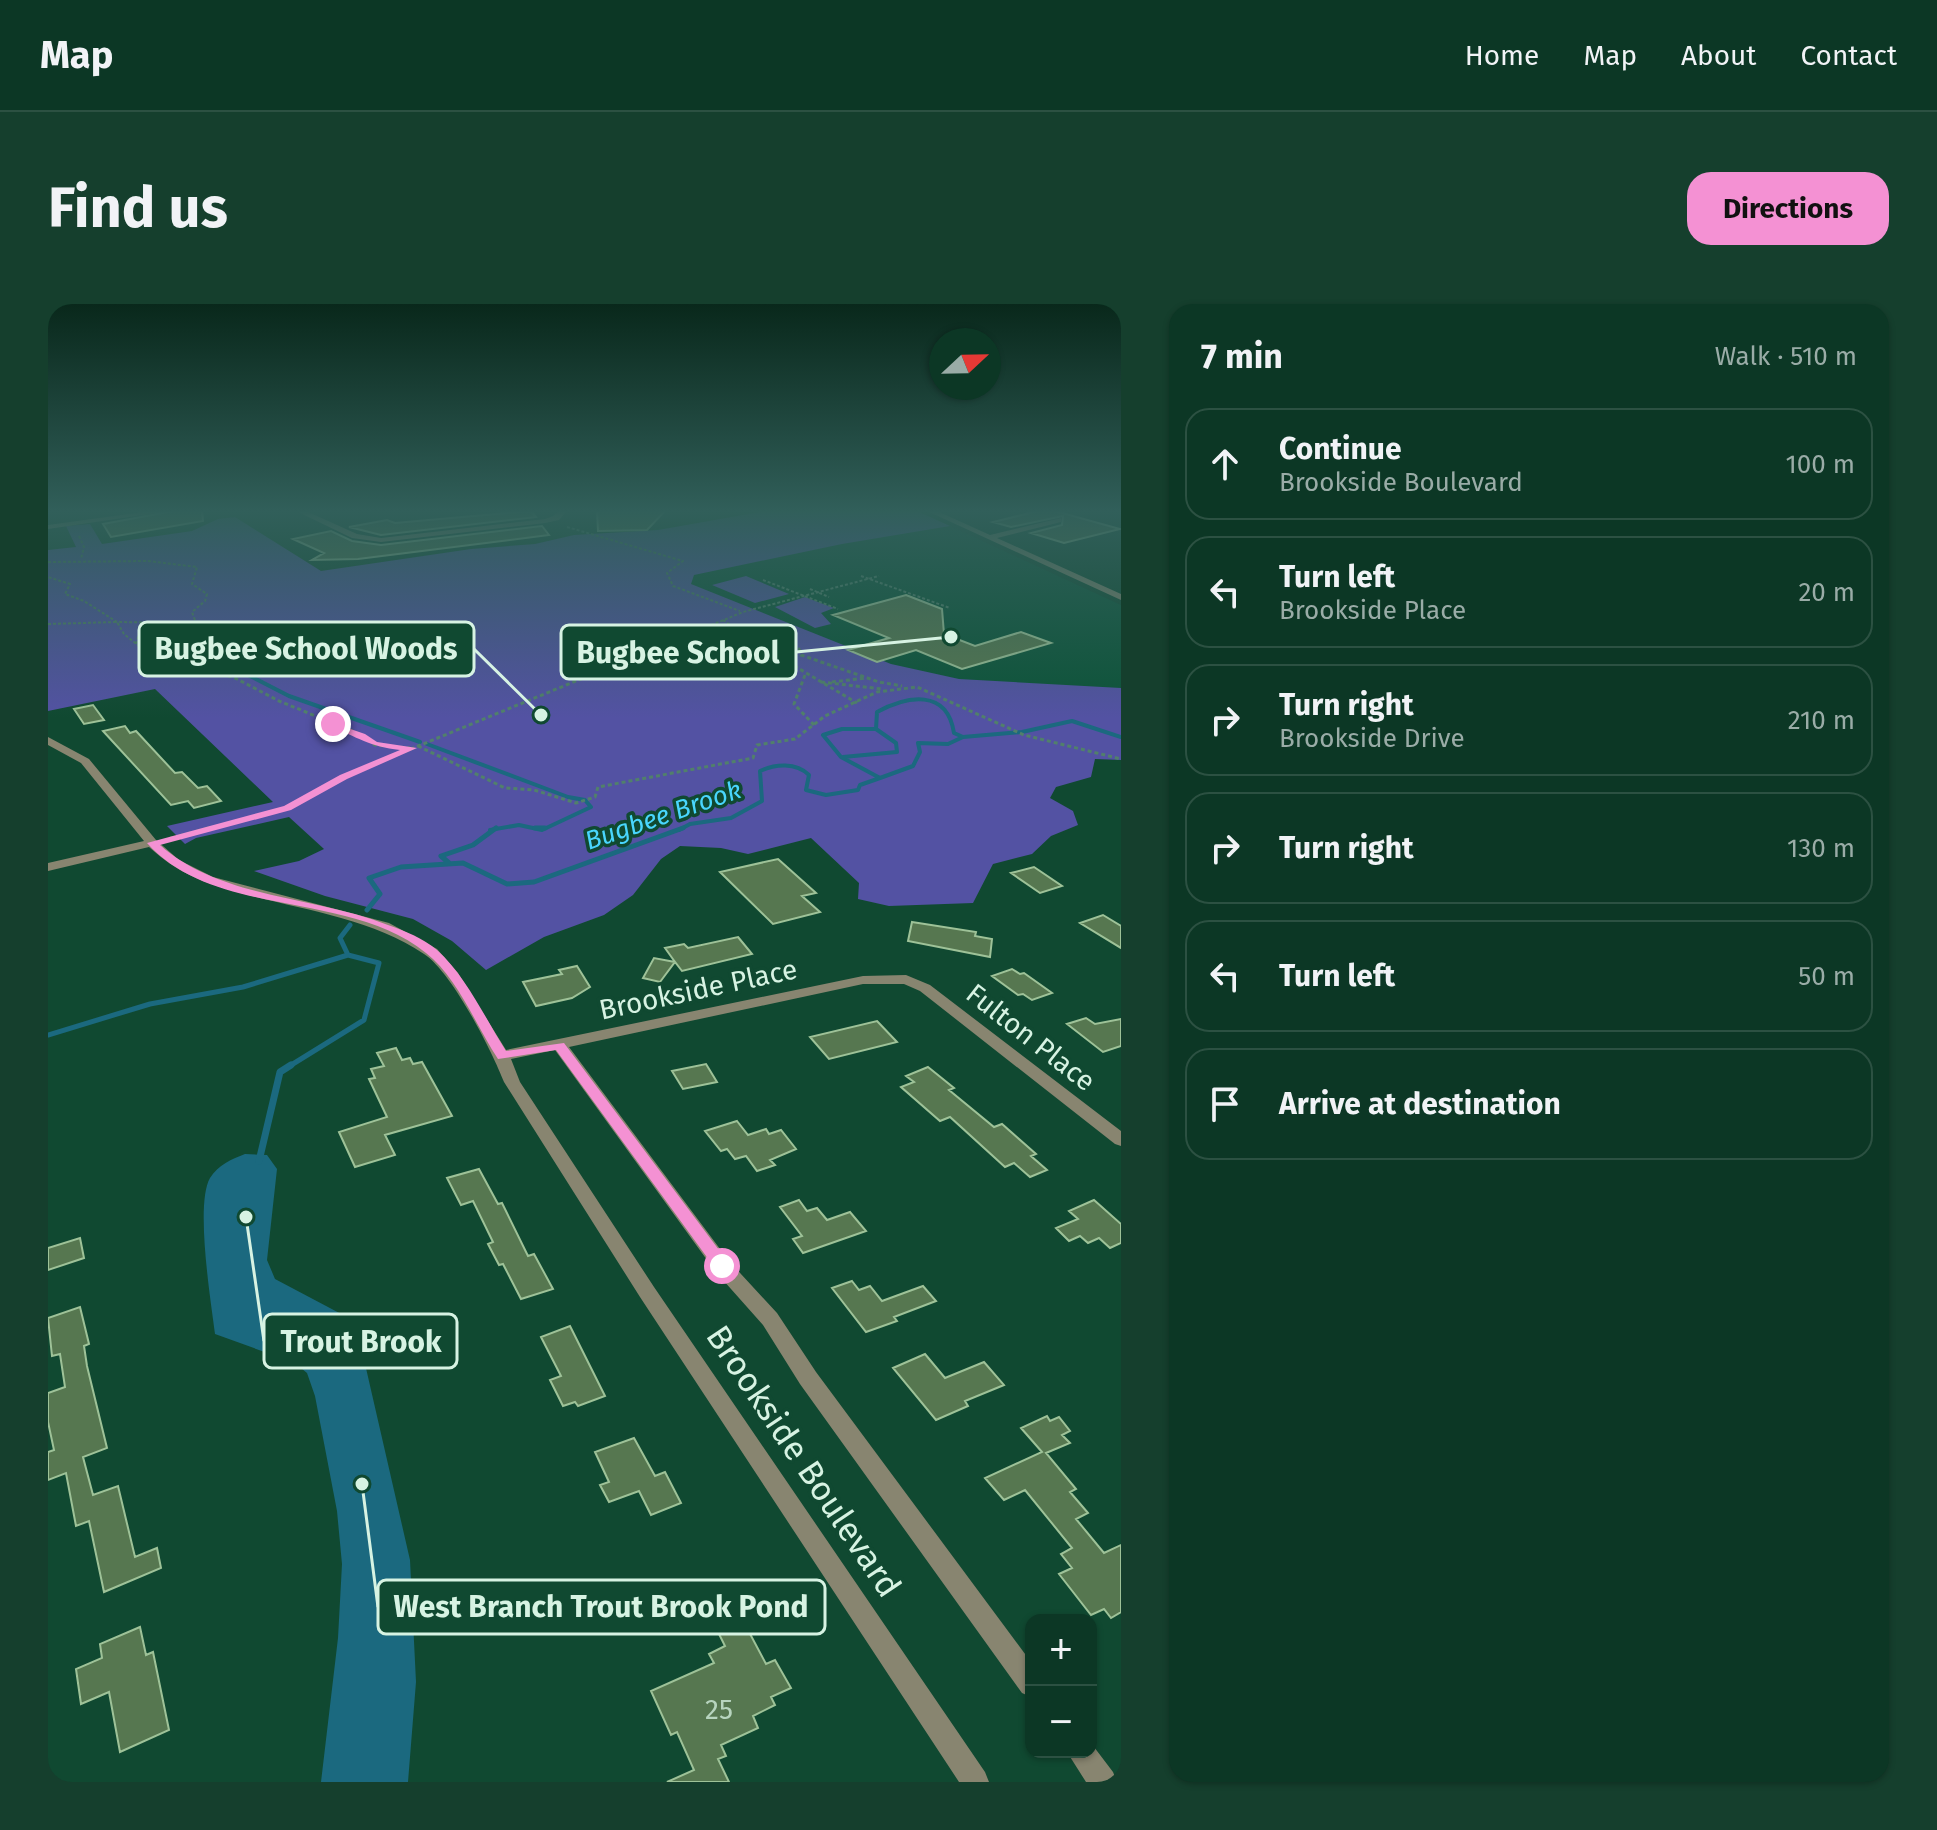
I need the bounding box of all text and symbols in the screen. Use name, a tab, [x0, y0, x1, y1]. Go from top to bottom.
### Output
text: Map	[40, 32, 113, 78]
text: Home	[1465, 39, 1539, 72]
text: Map	[1583, 39, 1637, 72]
text: About	[1681, 39, 1756, 72]
text: Contact	[1800, 39, 1897, 72]
button: Directions	[1687, 172, 1889, 245]
text: Find us	[48, 175, 228, 242]
north arrow	[929, 328, 1001, 400]
text: 7 min	[1201, 336, 1283, 377]
text: Walk · 510 m	[1715, 341, 1857, 372]
text: Continue	[1279, 431, 1402, 467]
icon: ahead	[1203, 442, 1247, 486]
text: 100 m	[1786, 449, 1855, 480]
text: Brookside Boulevard	[1279, 467, 1523, 498]
text: Turn left	[1279, 559, 1395, 595]
icon: left	[1203, 570, 1247, 614]
text: 20 m	[1798, 577, 1855, 608]
text: Brookside Place	[1279, 595, 1466, 626]
callout: Bugbee School Woods	[139, 622, 474, 676]
callout: Bugbee School	[561, 625, 796, 679]
text: Bugbee School Woods	[155, 631, 457, 667]
text: Bugbee School	[576, 635, 780, 671]
text: Turn right	[1279, 687, 1414, 723]
icon: right	[1203, 698, 1247, 742]
text: 210 m	[1788, 705, 1855, 736]
route end	[315, 706, 351, 742]
text: Brookside Drive	[1279, 723, 1465, 754]
water label: Bugbee Brook	[581, 774, 745, 857]
icon: right	[1203, 826, 1247, 870]
text: Turn right	[1279, 830, 1414, 866]
text: 130 m	[1787, 833, 1855, 864]
street label: Brookside Place	[596, 952, 800, 1027]
icon: left	[1203, 954, 1247, 998]
text: Turn left	[1279, 958, 1395, 994]
text: 50 m	[1798, 961, 1855, 992]
street label: Fulton Place	[960, 977, 1102, 1098]
icon: arrive	[1203, 1082, 1247, 1126]
text: Arrive at destination	[1279, 1086, 1561, 1122]
route start	[704, 1248, 740, 1284]
callout: Trout Brook	[264, 1314, 457, 1368]
street label: Brookside Boulevard	[697, 1318, 910, 1605]
text: Trout Brook	[280, 1324, 442, 1360]
callout: West Branch Trout Brook Pond	[378, 1580, 825, 1634]
text: West Branch Trout Brook Pond	[394, 1589, 808, 1625]
map controls	[1025, 1614, 1097, 1758]
button: +	[1025, 1614, 1097, 1686]
button: −	[1025, 1686, 1097, 1758]
house number: 25	[705, 1693, 733, 1726]

